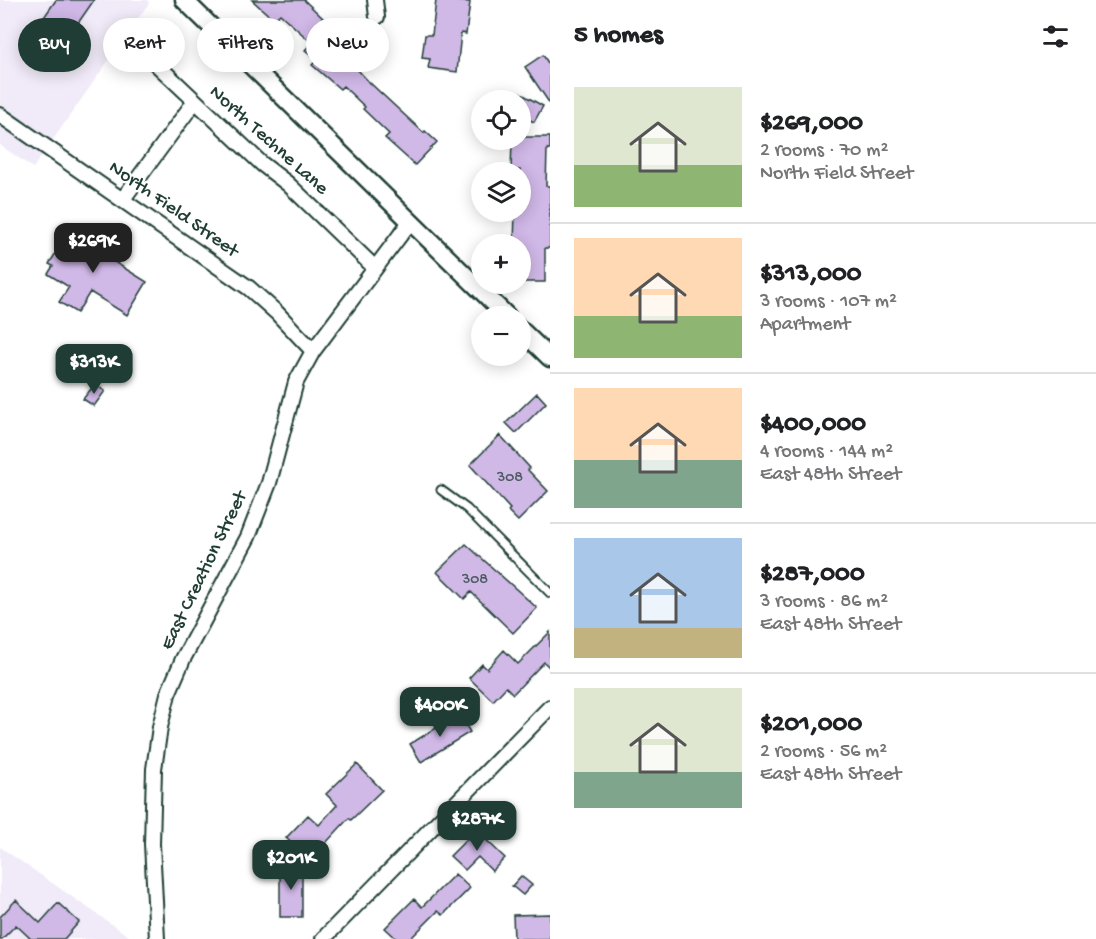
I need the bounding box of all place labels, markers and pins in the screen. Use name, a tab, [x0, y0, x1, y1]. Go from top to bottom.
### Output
pin: $269K	[51, 223, 135, 274]
pin: $313K	[52, 344, 136, 395]
pin: $400K	[398, 687, 482, 738]
pin: $287K	[435, 801, 519, 852]
pin: $201K	[249, 840, 333, 891]

